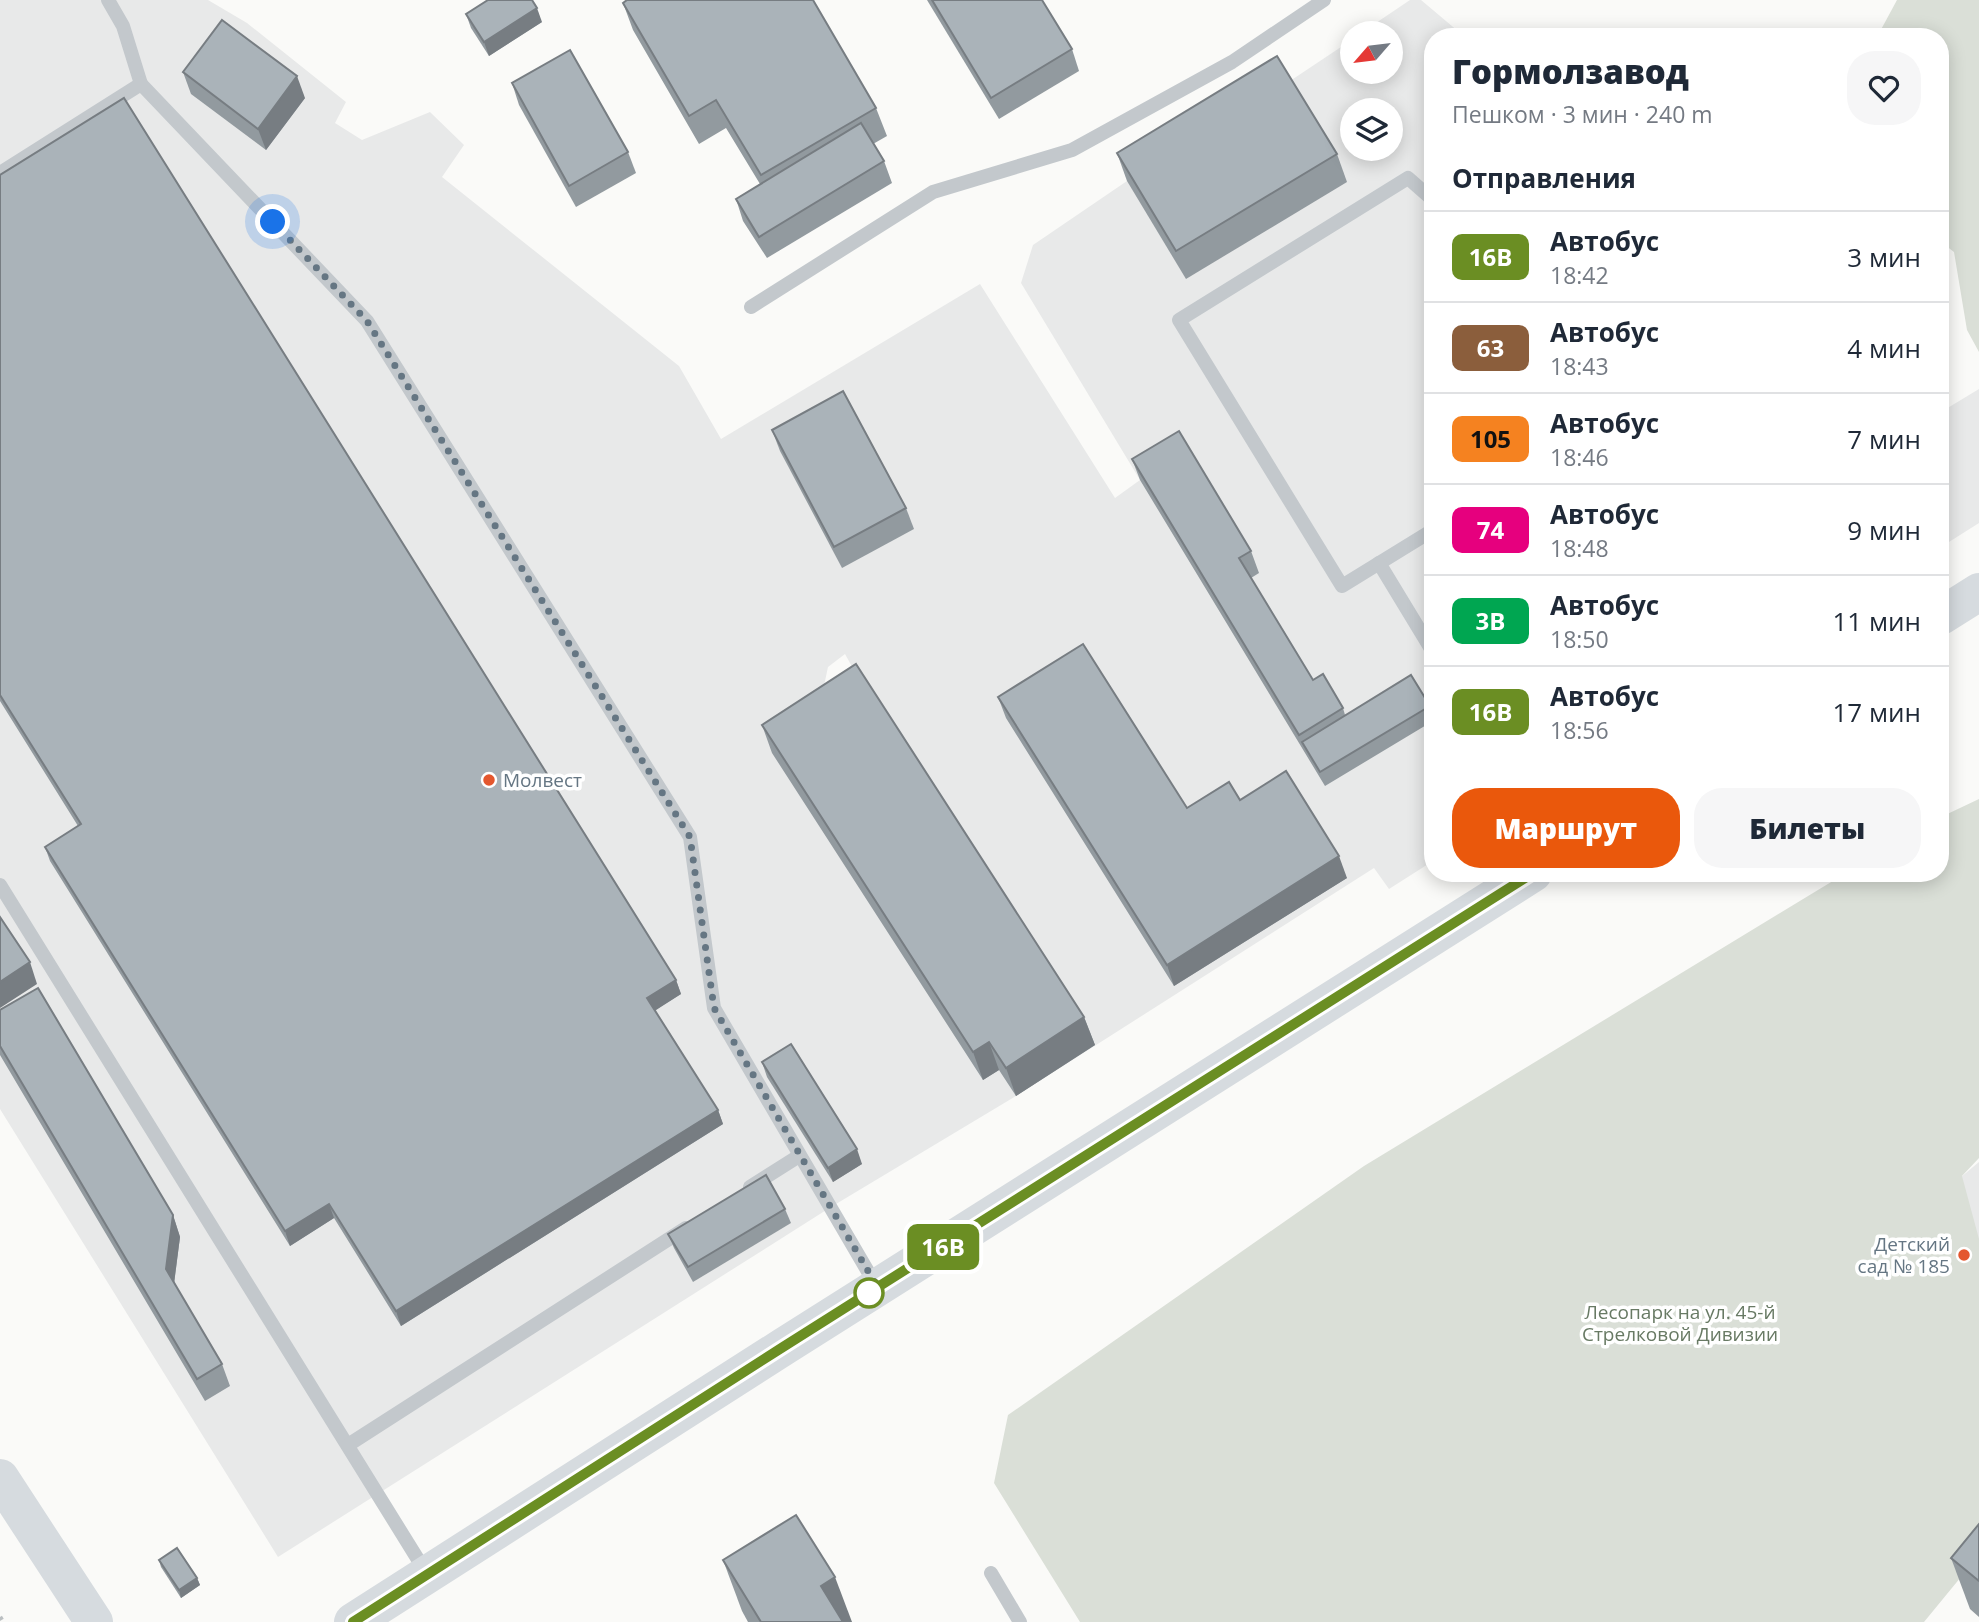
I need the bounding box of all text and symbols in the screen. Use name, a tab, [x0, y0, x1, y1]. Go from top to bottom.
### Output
north arrow	[1340, 21, 1404, 84]
map controls	[1340, 21, 1403, 161]
text: Гормолзавод	[1452, 49, 1689, 94]
button: heart	[1847, 51, 1921, 125]
button: layers	[1340, 98, 1403, 161]
text: Пешком · 3 мин · 240 m	[1452, 98, 1713, 130]
text: Отправления	[1452, 160, 1636, 196]
your location	[255, 204, 290, 239]
text: Автобус	[1550, 223, 1659, 259]
text: 3 мин	[1847, 239, 1921, 275]
text: 16В	[1469, 240, 1512, 273]
text: 18:42	[1550, 259, 1609, 291]
text: Автобус	[1550, 314, 1659, 350]
text: 4 мин	[1847, 330, 1921, 366]
text: 63	[1477, 331, 1504, 364]
text: 18:43	[1550, 350, 1609, 382]
text: Автобус	[1550, 405, 1659, 441]
text: 7 мин	[1847, 421, 1921, 457]
text: 105	[1470, 422, 1511, 455]
text: 18:46	[1550, 441, 1609, 473]
text: Автобус	[1550, 496, 1659, 532]
text: 9 мин	[1847, 512, 1921, 548]
text: 74	[1477, 513, 1504, 546]
text: 18:48	[1550, 532, 1609, 564]
text: Автобус	[1550, 587, 1659, 623]
text: 11 мин	[1832, 603, 1921, 639]
text: 3В	[1476, 604, 1505, 637]
text: 18:50	[1550, 623, 1609, 655]
text: Автобус	[1550, 678, 1659, 714]
text: 17 мин	[1832, 694, 1921, 730]
text: 16В	[1469, 695, 1512, 728]
text: 18:56	[1550, 714, 1609, 746]
place label: Молвест	[503, 767, 582, 793]
marker: Молвест	[481, 772, 497, 788]
button: Маршрут	[1452, 788, 1680, 868]
button: Билеты	[1694, 788, 1921, 868]
line badge: 16В	[903, 1224, 983, 1270]
text: 16В	[921, 1230, 965, 1263]
place label: Детский сад № 185	[1858, 1231, 1950, 1279]
marker: Детский сад № 185	[1956, 1247, 1972, 1263]
unlabelled marker	[854, 1278, 884, 1308]
park label: Лесопарк на ул. 45-й Стрелковой Дивизии	[1582, 1299, 1778, 1347]

